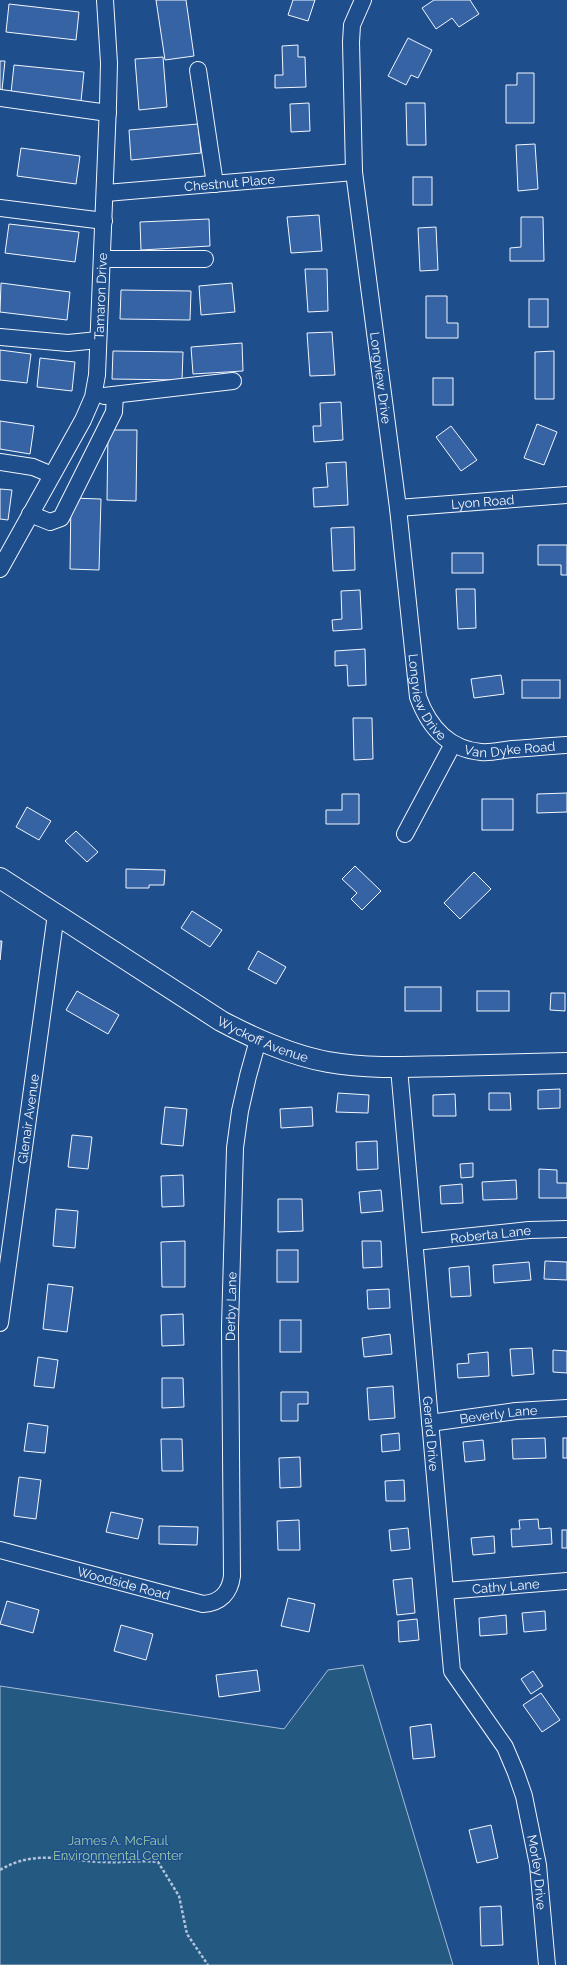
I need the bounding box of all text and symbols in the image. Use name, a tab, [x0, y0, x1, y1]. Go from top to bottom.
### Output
street label: Chestnut Place	[183, 171, 276, 194]
street label: Tamaron Drive	[91, 252, 109, 340]
street label: Longview Drive	[368, 331, 394, 425]
street label: Lyon Road	[451, 492, 515, 511]
street label: Longview Drive	[406, 653, 450, 743]
street label: Van Dyke Road	[463, 738, 556, 760]
street label: Wyckoff Avenue	[215, 1013, 310, 1065]
street label: Glenair Avenue	[14, 1073, 42, 1165]
street label: Roberta Lane	[450, 1222, 532, 1246]
street label: Derby Lane	[222, 1271, 239, 1341]
street label: Gerard Drive	[420, 1395, 442, 1472]
street label: Beverly Lane	[459, 1402, 538, 1426]
street label: Woodside Road	[76, 1563, 172, 1602]
street label: Cathy Lane	[471, 1576, 541, 1596]
park label: James A. McFaul Environmental Center	[53, 1833, 184, 1863]
street label: Morley Drive	[525, 1833, 550, 1911]

